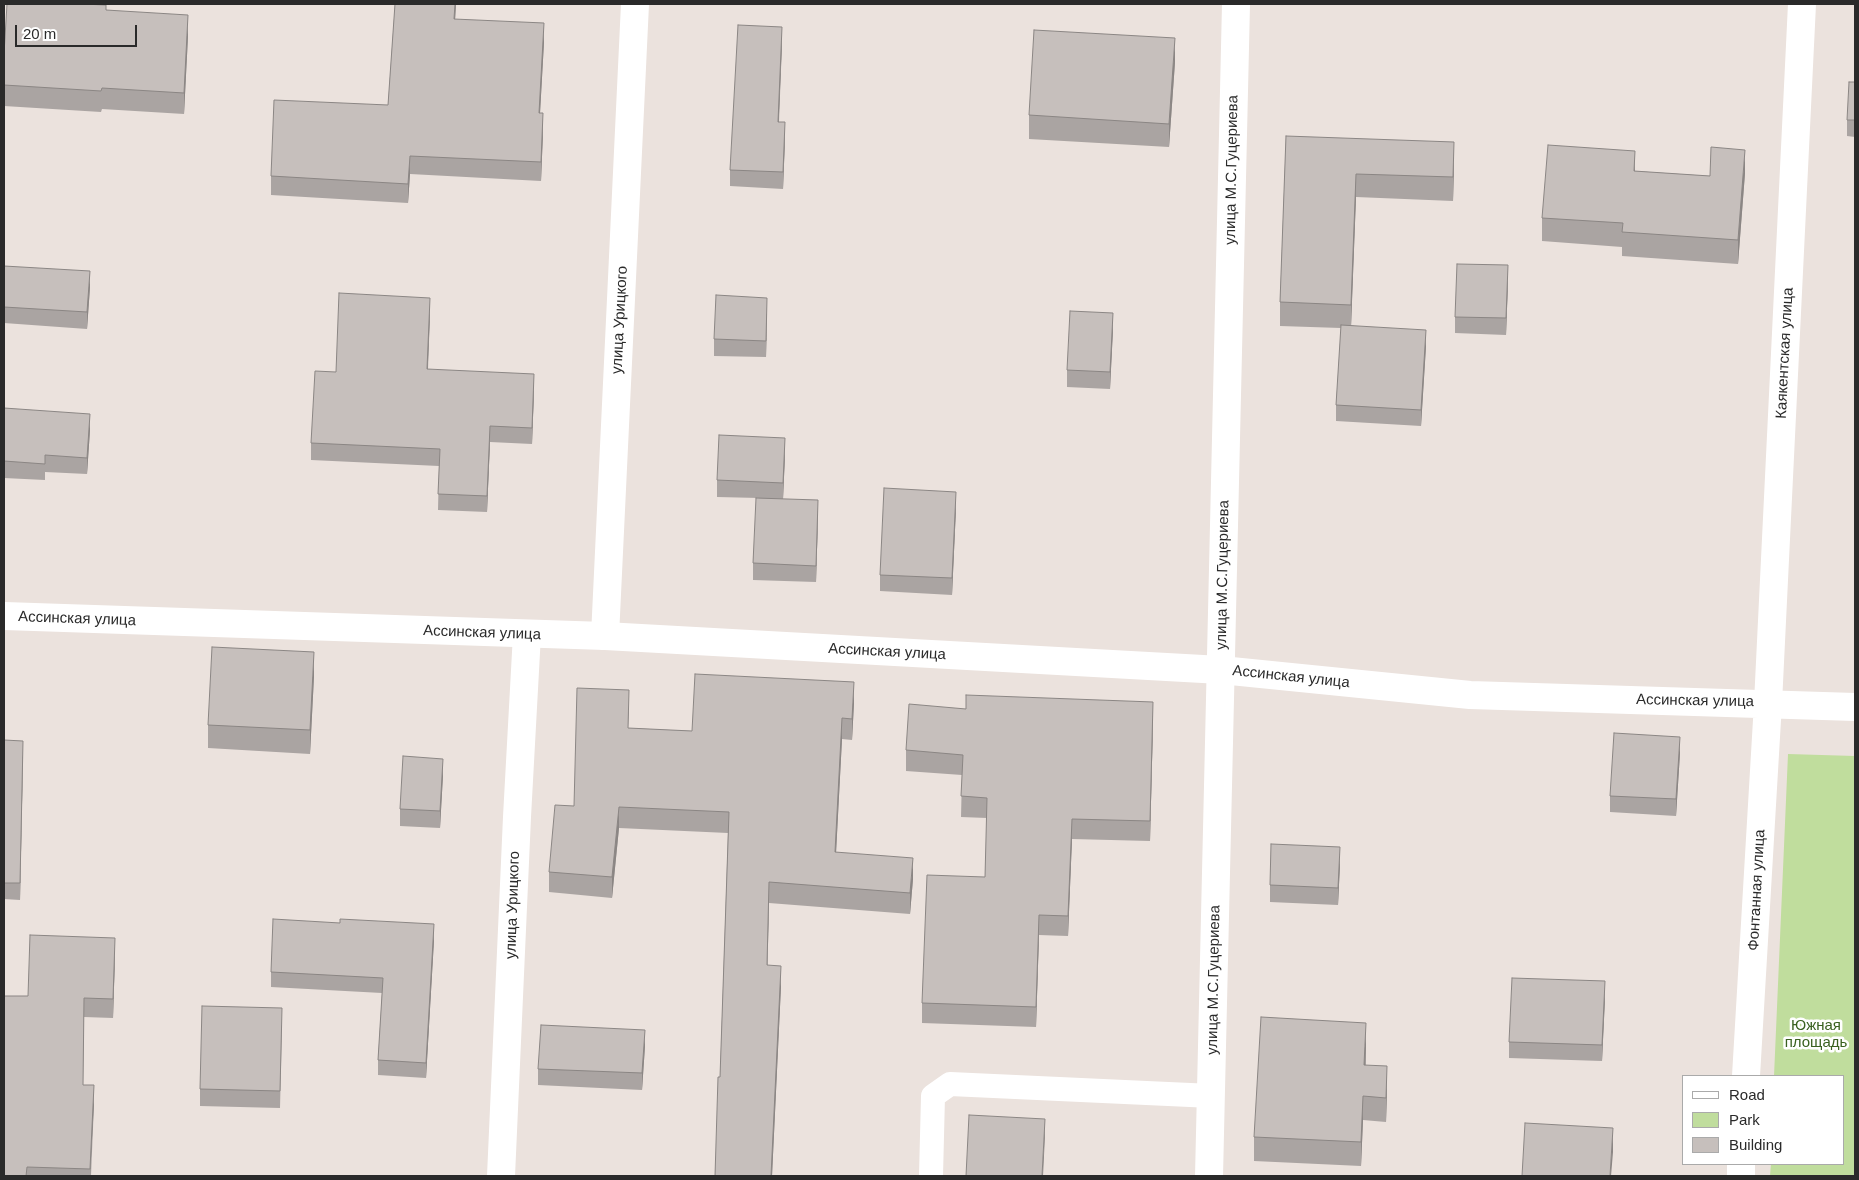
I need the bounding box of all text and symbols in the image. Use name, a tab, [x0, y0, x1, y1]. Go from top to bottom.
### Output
scale bar	[18, 15, 140, 47]
text: 20 m	[23, 25, 56, 42]
street label: улица М.С.Гуцериева	[1222, 95, 1242, 245]
street label: улица Урицкого	[608, 266, 632, 374]
street label: Каякентская улица	[1773, 287, 1797, 419]
street label: улица М.С.Гуцериева	[1213, 500, 1233, 650]
street label: Ассинская улица	[18, 608, 136, 630]
street label: Ассинская улица	[423, 622, 541, 644]
street label: Ассинская улица	[828, 640, 946, 664]
street label: Ассинская улица	[1231, 662, 1351, 692]
street label: Ассинская улица	[1636, 691, 1754, 711]
street label: Фонтанная улица	[1745, 829, 1769, 951]
street label: улица Урицкого	[502, 851, 524, 959]
street label: улица М.С.Гуцериева	[1204, 905, 1224, 1055]
park label: Южная площадь	[1785, 1017, 1847, 1052]
legend	[1682, 1075, 1844, 1165]
text: Road	[1729, 1086, 1765, 1103]
text: Park	[1729, 1111, 1760, 1128]
text: Building	[1729, 1136, 1782, 1153]

